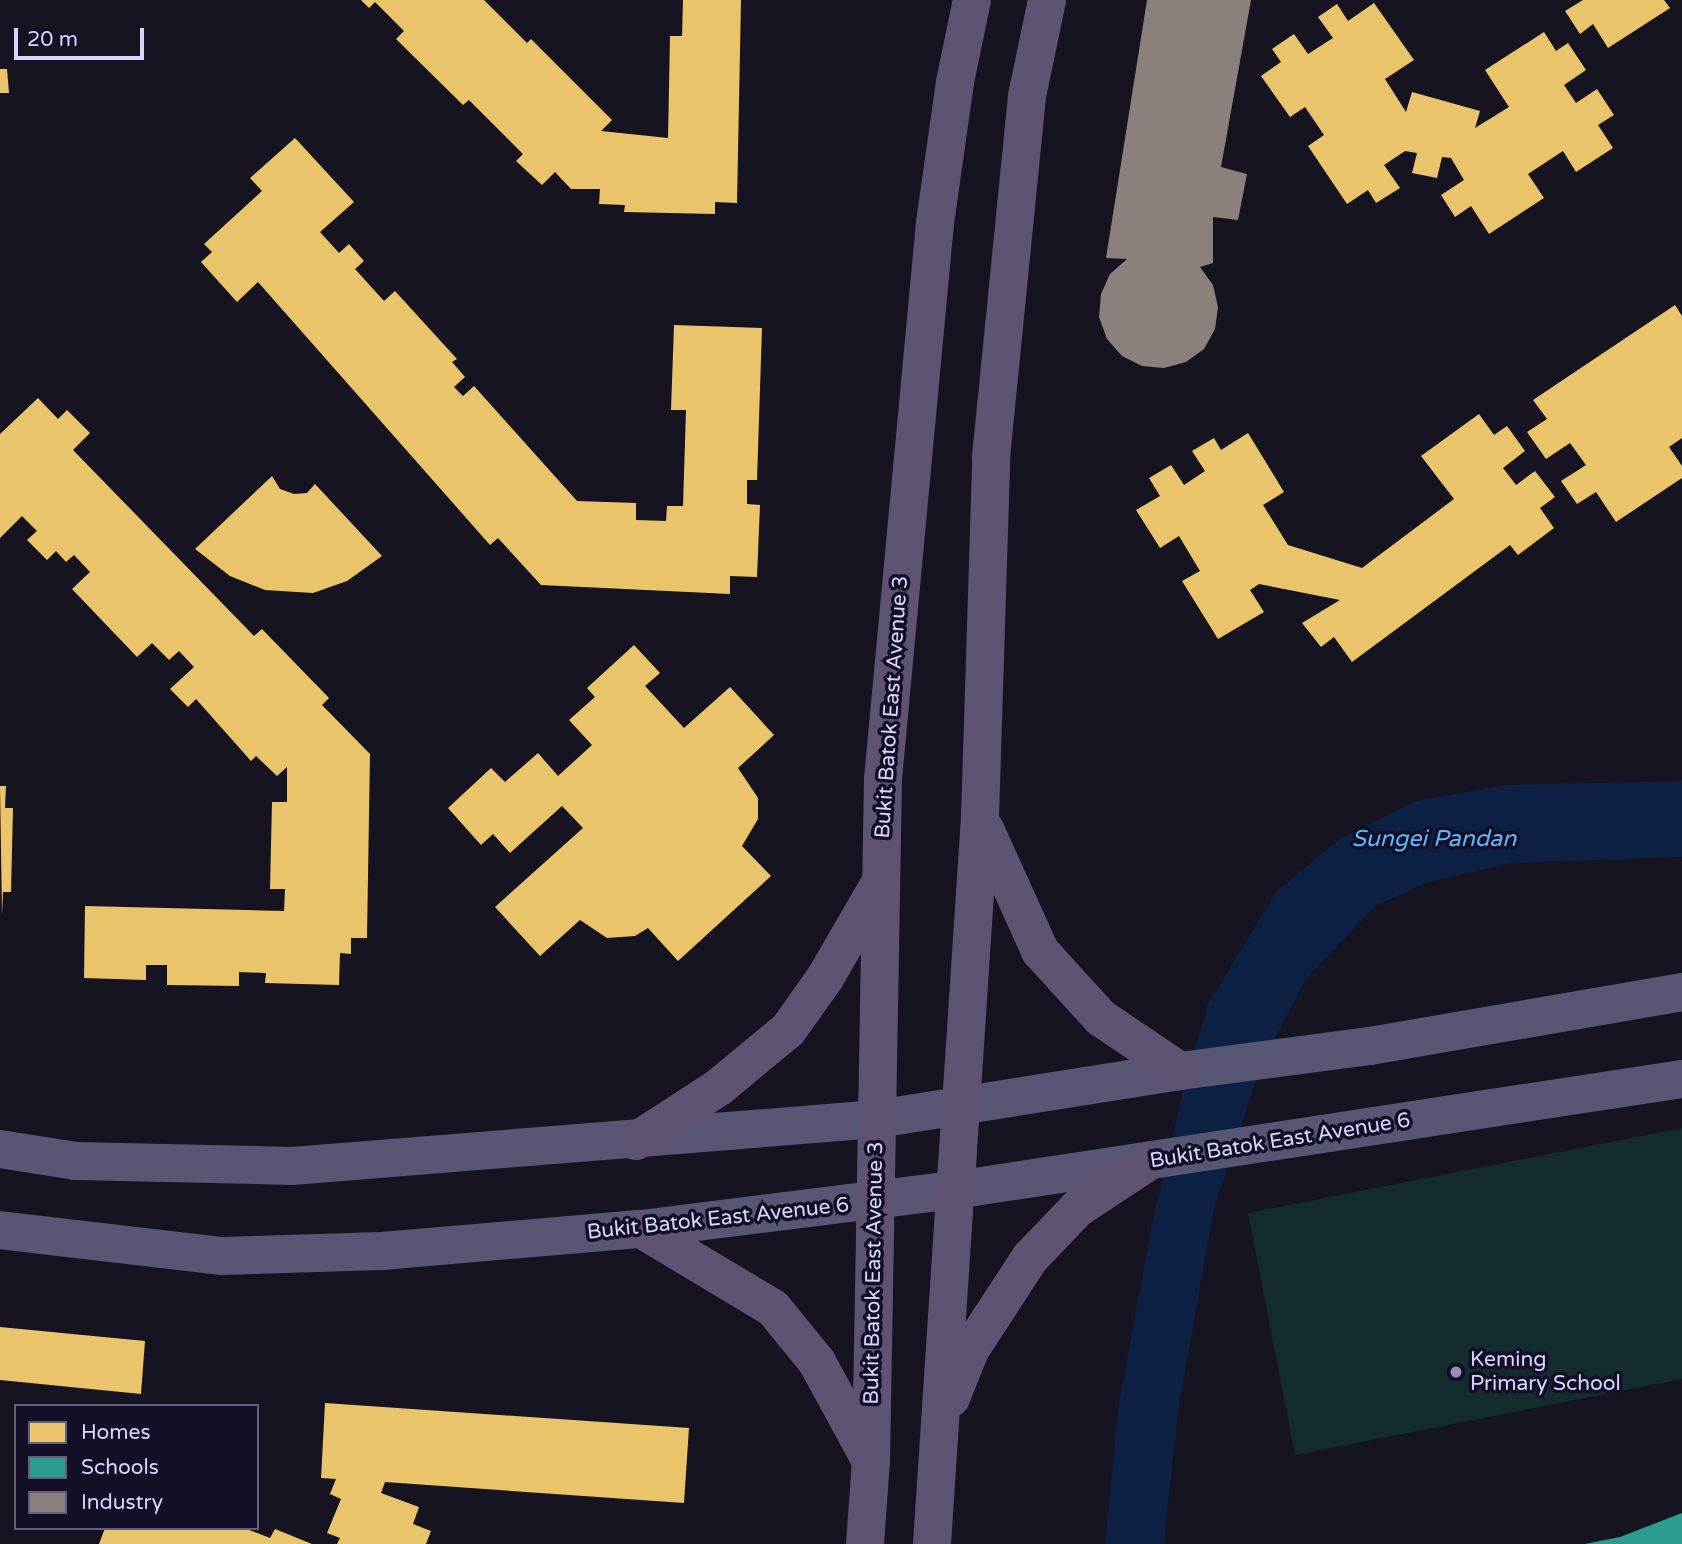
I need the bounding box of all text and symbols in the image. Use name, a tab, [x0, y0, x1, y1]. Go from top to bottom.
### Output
scale bar	[18, 14, 147, 58]
text: 20 m	[27, 27, 78, 52]
street label: Bukit Batok East Avenue 3	[870, 575, 914, 839]
water label: Sungei Pandan	[1352, 825, 1516, 853]
street label: Bukit Batok East Avenue 6	[1148, 1108, 1412, 1174]
street label: Bukit Batok East Avenue 3	[859, 1141, 889, 1405]
street label: Bukit Batok East Avenue 6	[586, 1193, 850, 1245]
place label: Keming Primary School	[1470, 1347, 1621, 1397]
marker: Keming Primary School	[1448, 1364, 1464, 1380]
legend	[14, 1404, 259, 1530]
text: Homes	[81, 1420, 151, 1445]
text: Schools	[81, 1455, 159, 1480]
text: Industry	[81, 1490, 163, 1515]

